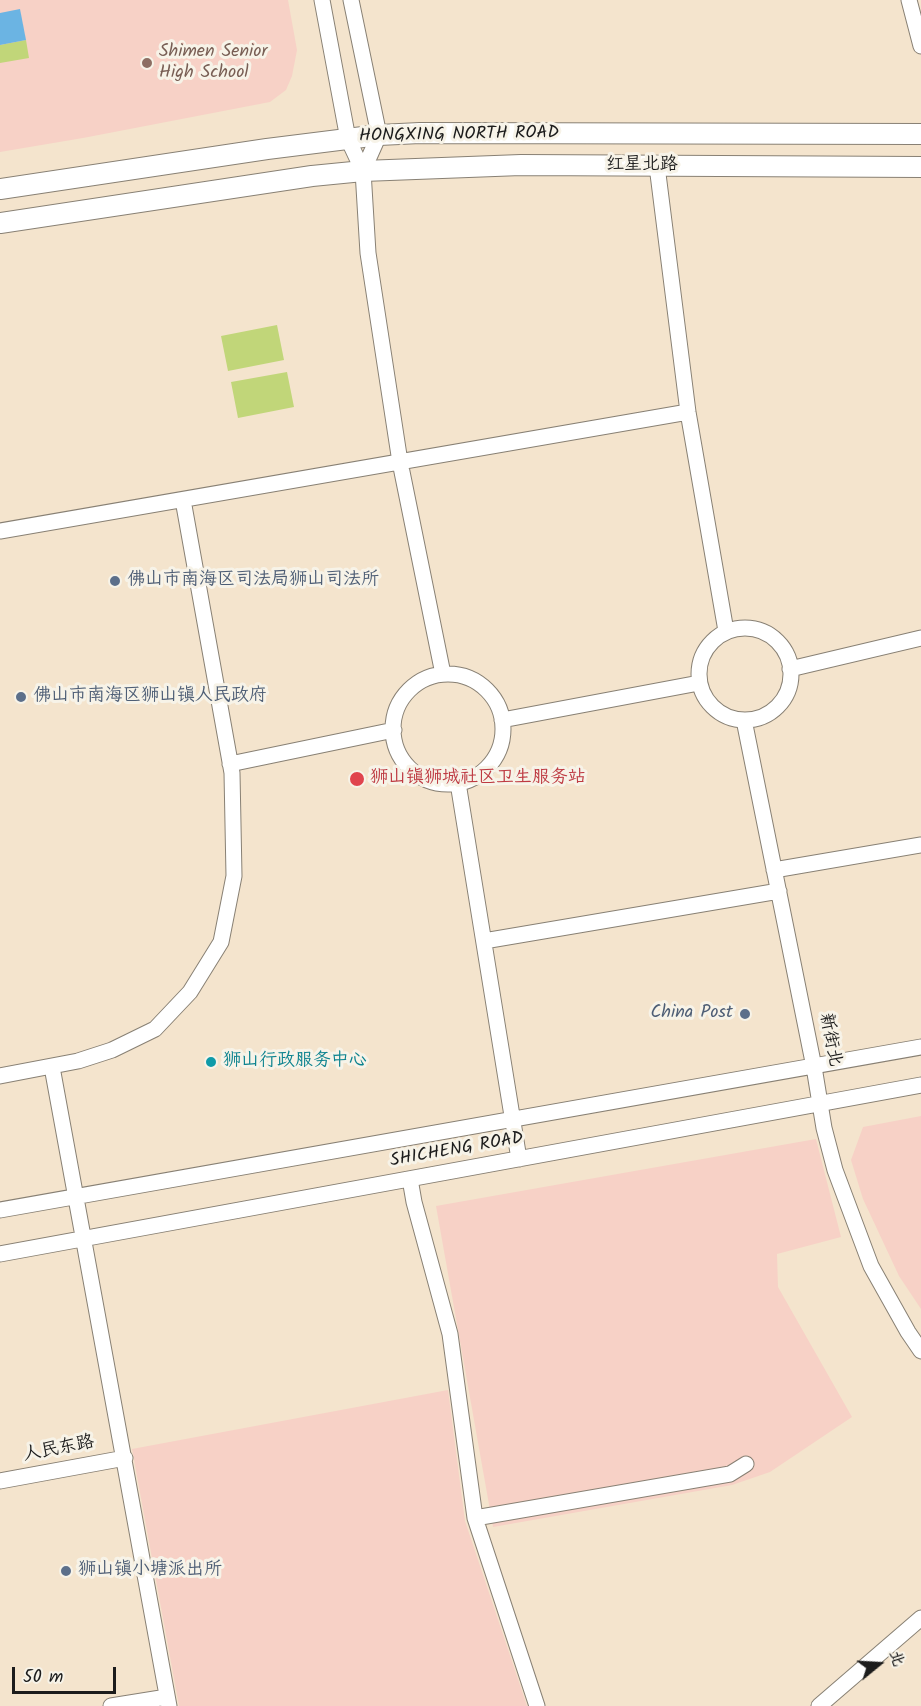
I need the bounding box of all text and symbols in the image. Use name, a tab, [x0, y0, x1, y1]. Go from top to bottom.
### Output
place label: Shimen Senior High School	[159, 42, 267, 84]
marker: Shimen Senior High School	[140, 56, 154, 70]
street label: HONGXING NORTH ROAD	[359, 123, 559, 149]
street label: 红星北路	[606, 155, 678, 177]
place label: 佛山市南海区司法局狮山司法所	[127, 570, 379, 592]
marker: 佛山市南海区司法局狮山司法所	[108, 574, 122, 588]
place label: 佛山市南海区狮山镇人民政府	[33, 686, 267, 708]
marker: 佛山市南海区狮山镇人民政府	[14, 690, 28, 704]
place label: 狮山镇狮城社区卫生服务站	[370, 768, 586, 790]
marker: 狮山镇狮城社区卫生服务站	[348, 770, 366, 788]
place label: China Post	[650, 1003, 733, 1025]
marker: China Post	[738, 1007, 752, 1021]
street label: 新街北	[813, 1011, 845, 1069]
place label: 狮山行政服务中心	[223, 1051, 367, 1073]
marker: 狮山行政服务中心	[204, 1055, 218, 1069]
street label: SHICHENG ROAD	[389, 1129, 525, 1173]
street label: 人民东路	[22, 1433, 96, 1467]
place label: 狮山镇小塘派出所	[78, 1560, 222, 1582]
marker: 狮山镇小塘派出所	[59, 1564, 73, 1578]
north arrow	[849, 1634, 909, 1694]
text: 北	[882, 1647, 911, 1670]
scale bar	[15, 1655, 118, 1693]
text: 50 m	[23, 1663, 63, 1692]

